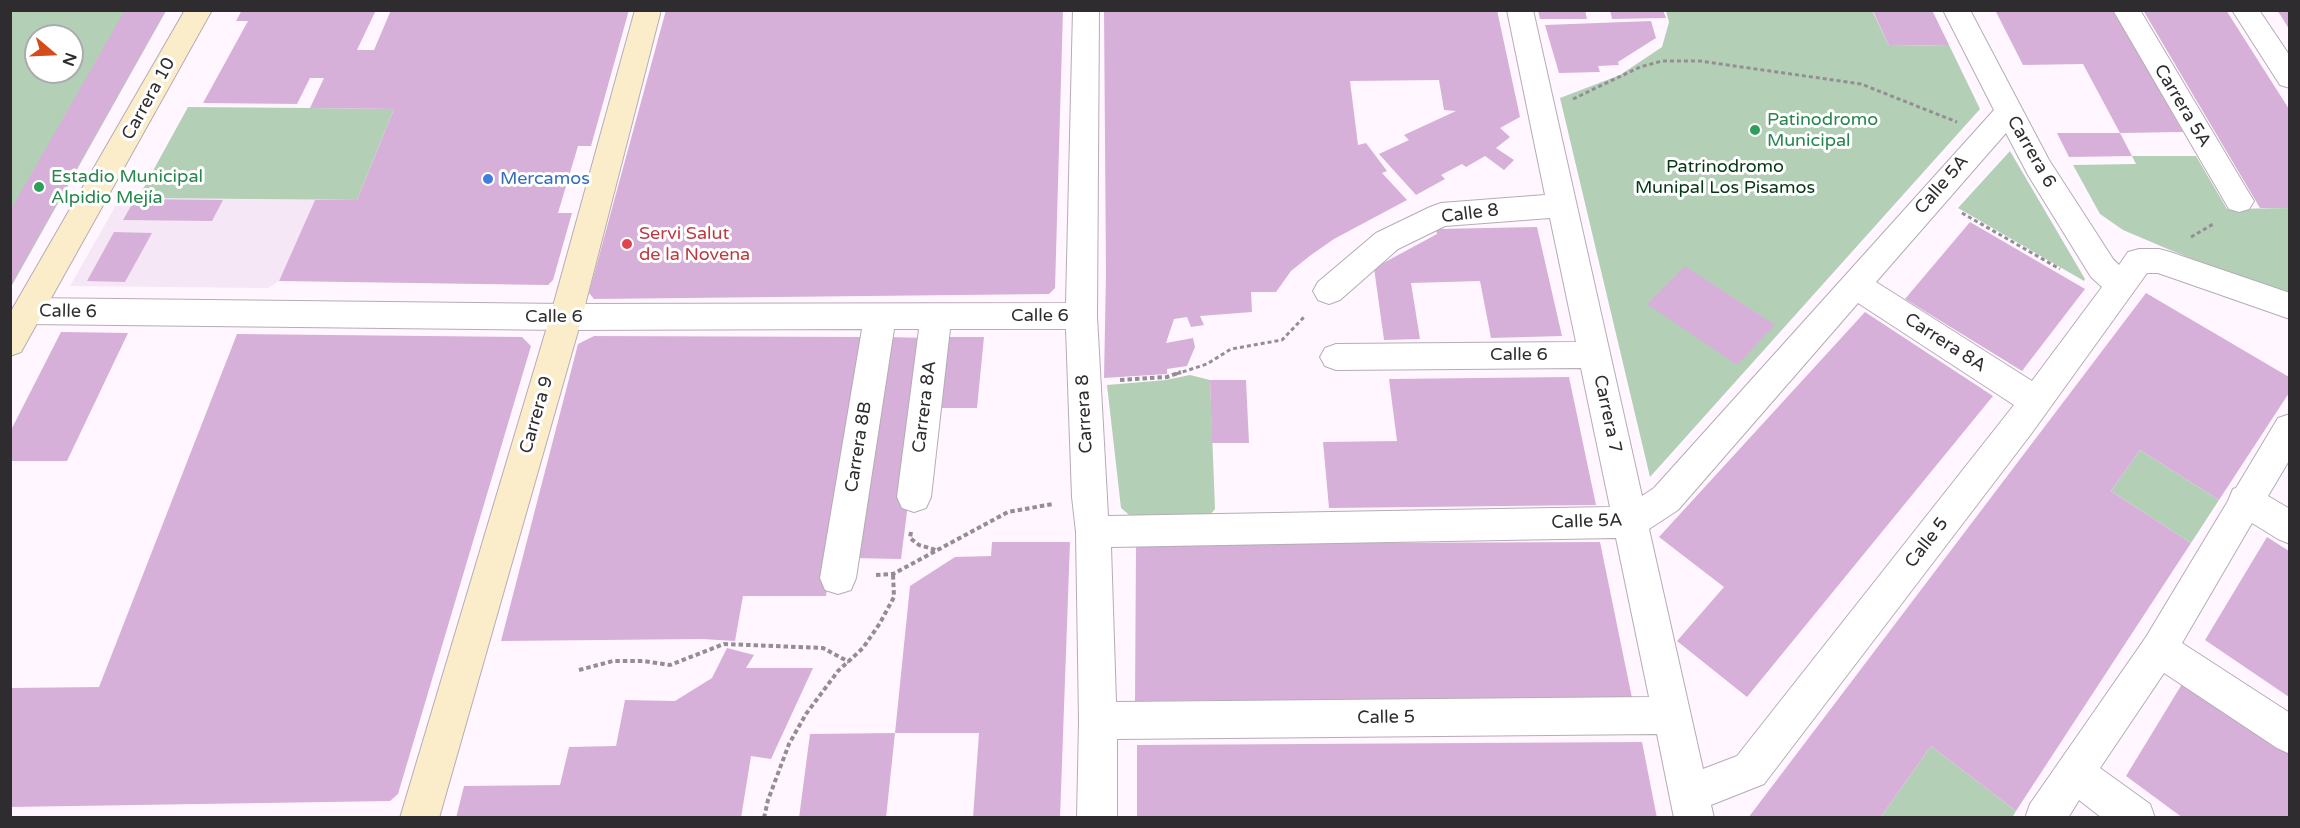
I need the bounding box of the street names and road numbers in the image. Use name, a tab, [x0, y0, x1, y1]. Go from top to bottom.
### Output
street label: Carrera 10	[118, 54, 180, 144]
street label: Carrera 5A	[2149, 61, 2215, 151]
street label: Carrera 6	[2002, 112, 2060, 192]
street label: Calle 5A	[1910, 151, 1974, 219]
street label: Calle 8	[1440, 200, 1500, 228]
street label: Calle 6	[39, 301, 97, 323]
street label: Calle 6	[1011, 305, 1069, 327]
street label: Calle 6	[525, 306, 583, 328]
street label: Carrera 8A	[1900, 309, 1990, 377]
street label: Calle 6	[1490, 344, 1548, 366]
street label: Carrera 8A	[909, 360, 941, 454]
street label: Carrera 7	[1588, 373, 1626, 455]
street label: Carrera 9	[516, 374, 558, 456]
street label: Carrera 8	[1072, 374, 1098, 454]
street label: Carrera 8B	[841, 400, 877, 494]
street label: Calle 5A	[1551, 510, 1623, 534]
street label: Calle 5	[1901, 514, 1953, 572]
street label: Calle 5	[1357, 707, 1415, 729]

